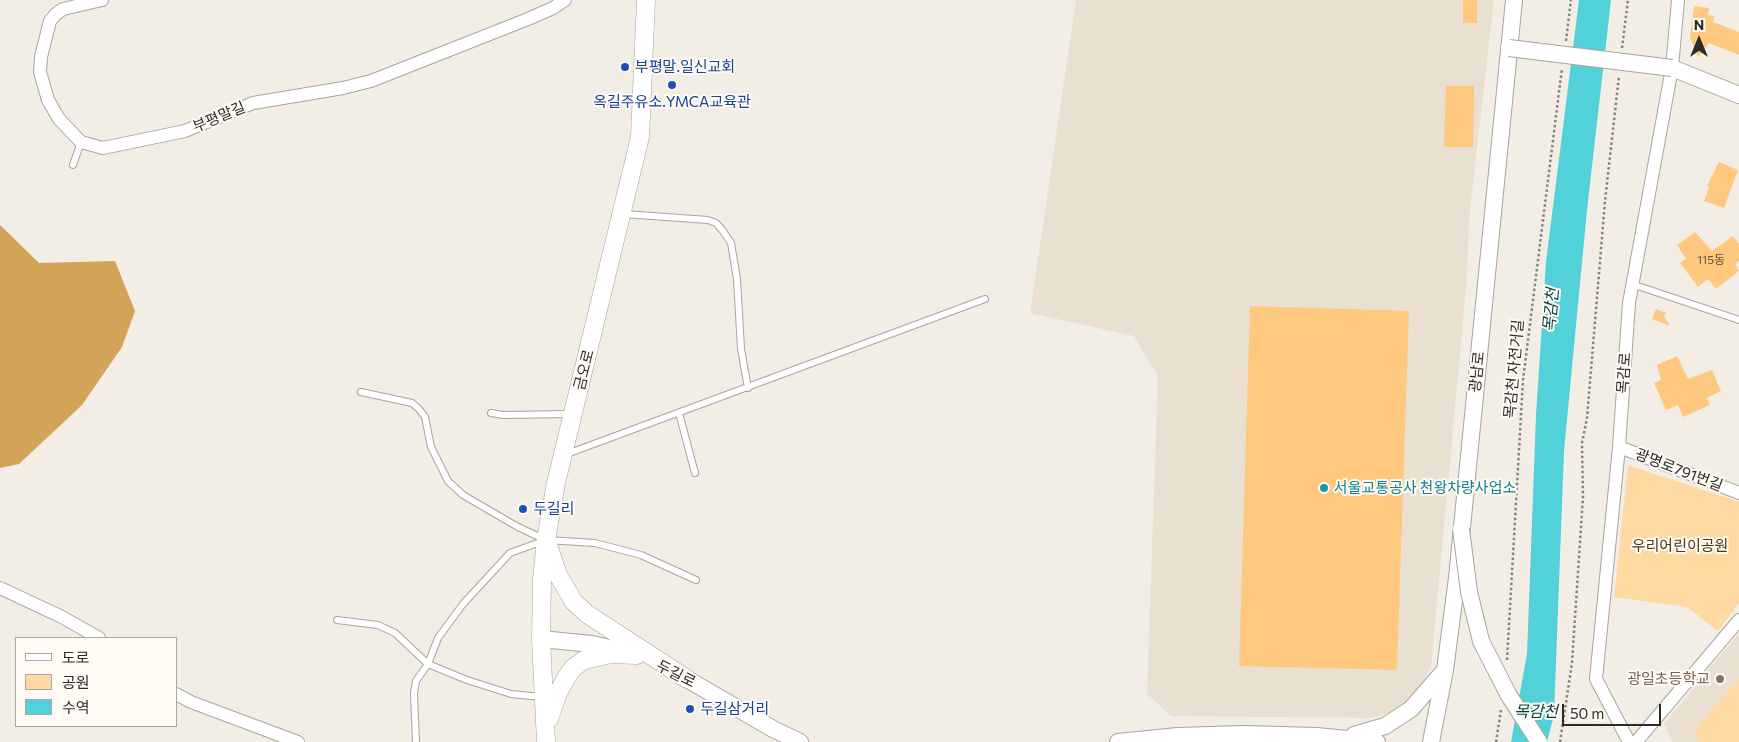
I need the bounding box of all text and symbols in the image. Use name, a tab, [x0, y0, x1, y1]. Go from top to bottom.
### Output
north arrow	[1674, 15, 1724, 65]
text: N	[1694, 16, 1704, 33]
place label: 부평말.일신교회	[635, 58, 735, 76]
marker: 부평말.일신교회	[619, 61, 631, 73]
marker: 옥길주유소.YMCA교육관	[666, 79, 678, 91]
place label: 옥길주유소.YMCA교육관	[593, 93, 751, 111]
street label: 부평말길	[190, 98, 248, 136]
house number: 115동	[1697, 253, 1725, 267]
water label: 목감천	[1540, 287, 1562, 333]
street label: 목감천 자전거길	[1501, 319, 1527, 419]
street label: 금오로	[570, 348, 598, 392]
street label: 광남로	[1466, 350, 1488, 394]
street label: 목감로	[1614, 352, 1634, 394]
street label: 광명로791번길	[1633, 445, 1725, 495]
place label: 서울교통공사 천왕차량사업소	[1334, 479, 1516, 497]
marker: 서울교통공사 천왕차량사업소	[1318, 482, 1330, 494]
place label: 두길리	[533, 500, 574, 518]
marker: 두길리	[517, 503, 529, 515]
park label: 우리어린이공원	[1632, 537, 1728, 555]
legend	[15, 637, 178, 727]
text: 도로	[62, 648, 90, 666]
street label: 두길로	[653, 657, 699, 691]
place label: 광일초등학교	[1627, 670, 1710, 688]
text: 공원	[62, 673, 90, 691]
marker: 광일초등학교	[1714, 673, 1726, 685]
scale bar	[1564, 694, 1663, 726]
text: 수역	[62, 698, 90, 716]
place label: 두길삼거리	[700, 700, 769, 718]
water label: 목감천	[1514, 702, 1558, 722]
marker: 두길삼거리	[684, 703, 696, 715]
text: 50 m	[1570, 704, 1604, 722]

